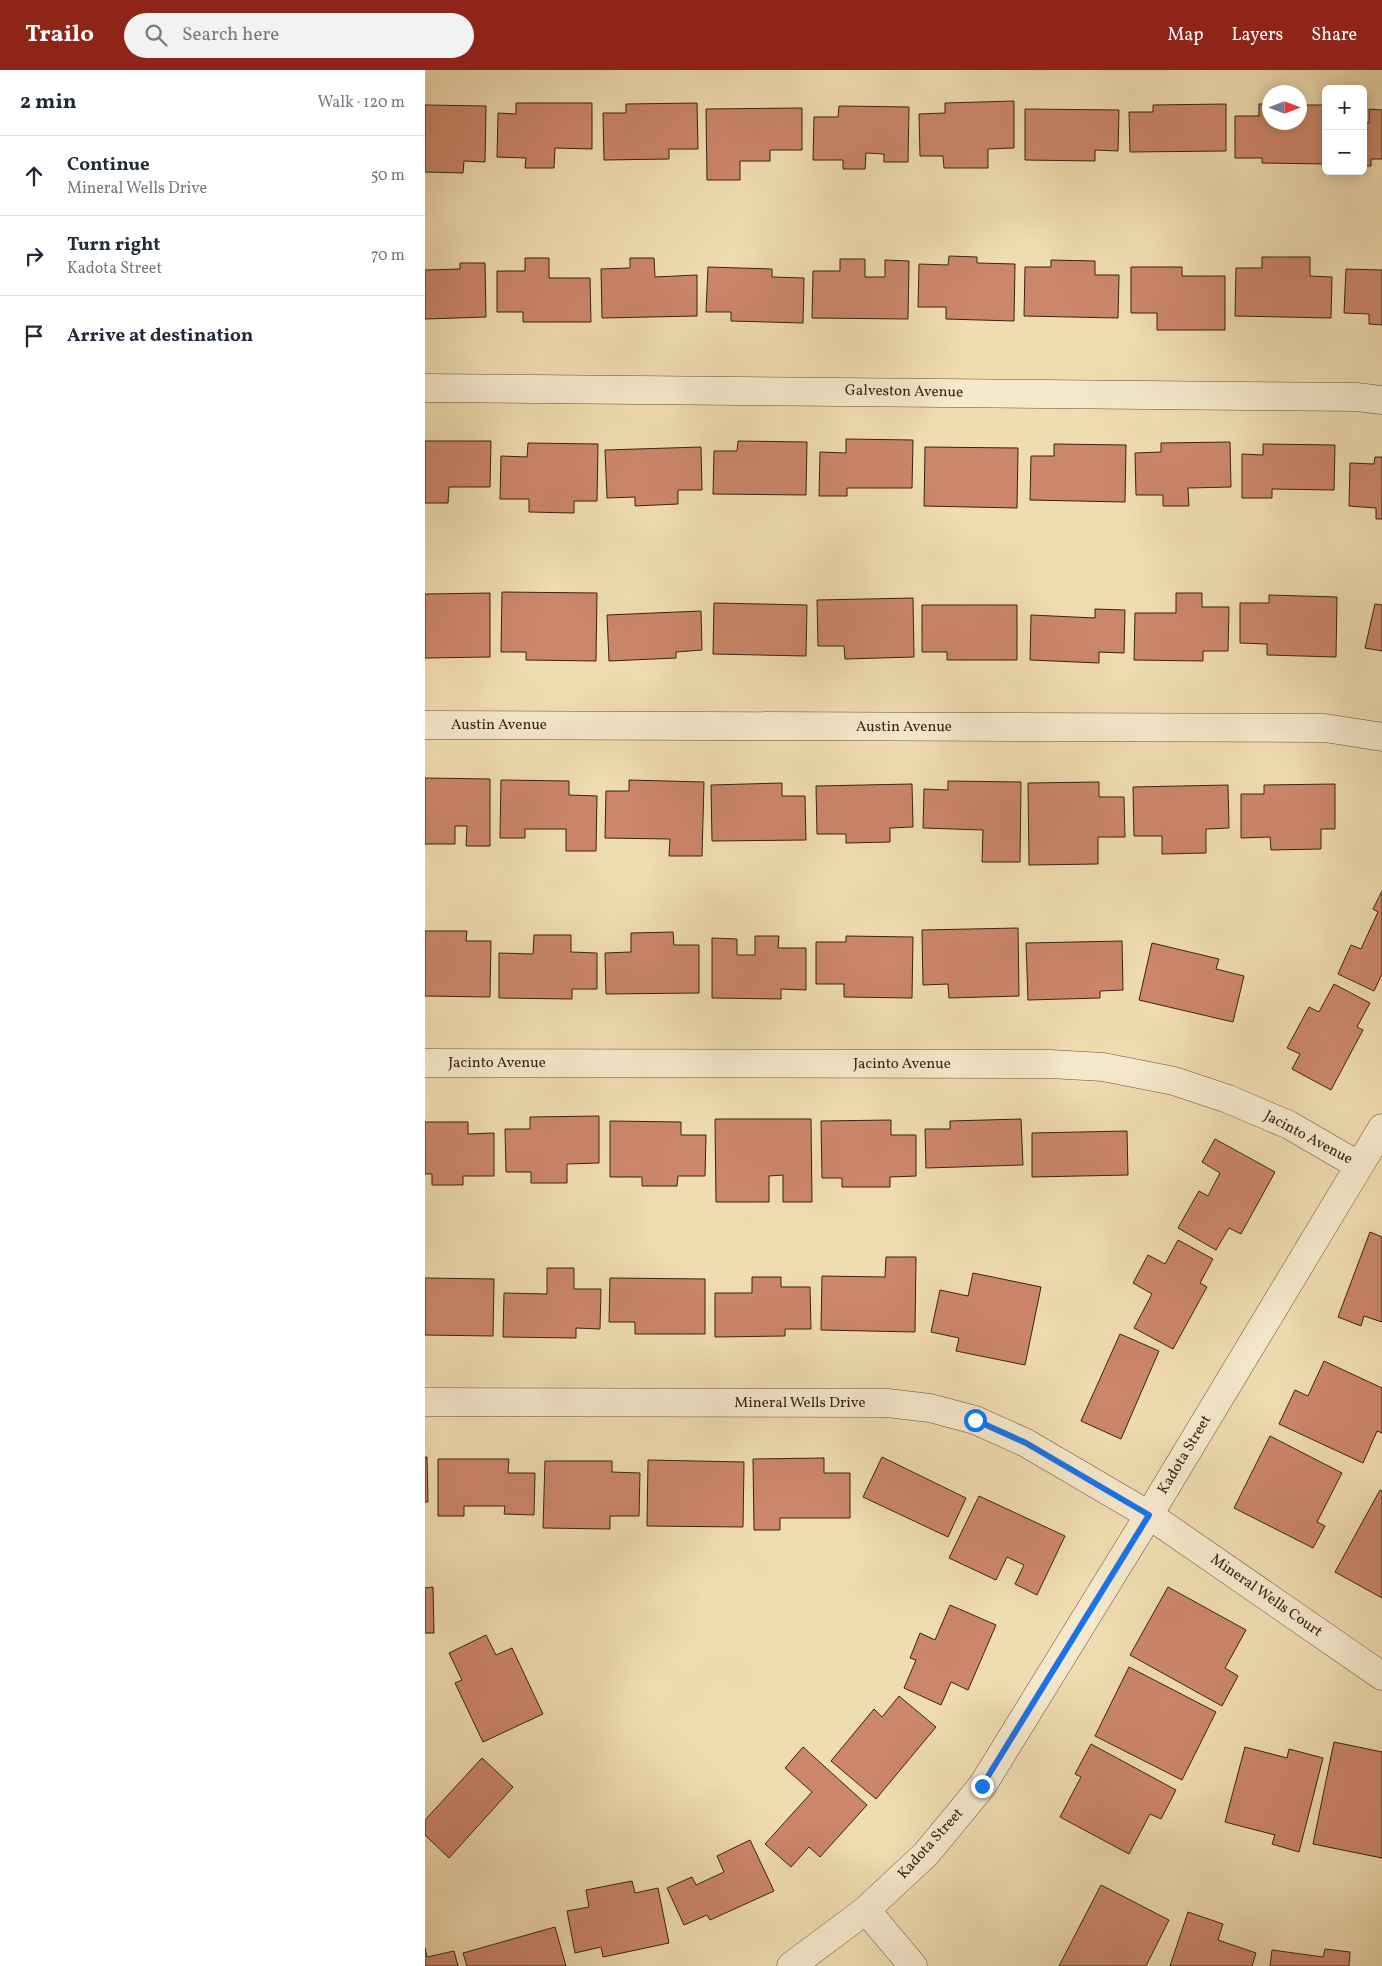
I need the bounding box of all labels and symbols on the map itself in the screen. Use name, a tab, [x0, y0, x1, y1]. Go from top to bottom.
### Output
north arrow	[1262, 85, 1307, 130]
street label: Galveston Avenue	[845, 380, 963, 404]
street label: Austin Avenue	[451, 715, 547, 736]
street label: Austin Avenue	[856, 717, 952, 738]
street label: Jacinto Avenue	[448, 1053, 546, 1074]
street label: Jacinto Avenue	[853, 1054, 951, 1075]
street label: Jacinto Avenue	[1260, 1106, 1356, 1170]
street label: Mineral Wells Drive	[734, 1393, 866, 1414]
route start	[964, 1409, 987, 1432]
street label: Kadota Street	[1153, 1411, 1217, 1499]
street label: Mineral Wells Court	[1206, 1549, 1326, 1643]
route end	[971, 1775, 994, 1798]
street label: Kadota Street	[893, 1804, 969, 1884]

